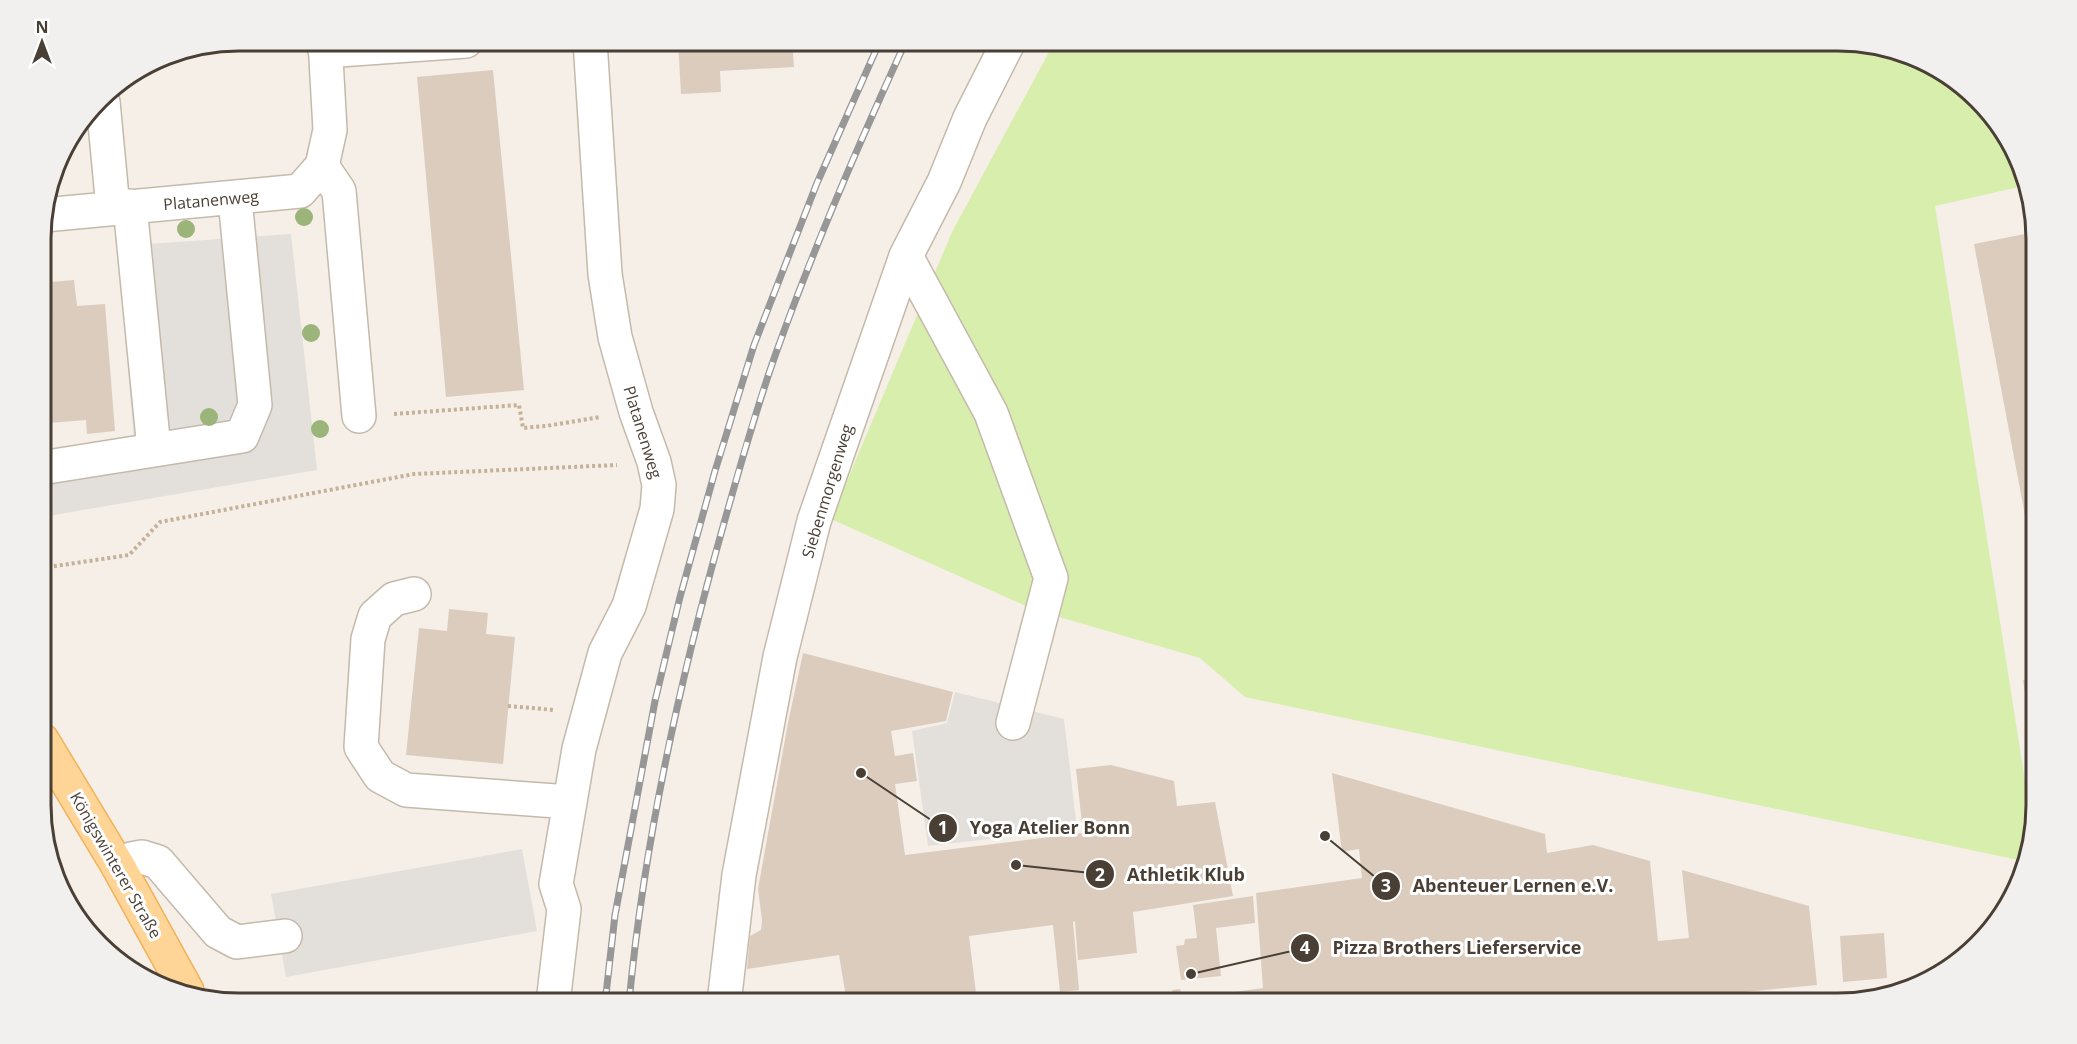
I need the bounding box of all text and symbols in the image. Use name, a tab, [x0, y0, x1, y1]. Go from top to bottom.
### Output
north arrow	[12, 12, 72, 72]
text: N	[35, 16, 49, 38]
street label: Platanenweg	[162, 185, 260, 215]
street label: Platanenweg	[618, 383, 668, 481]
street label: Siebenmorgenweg	[796, 421, 858, 561]
street label: Königswinterer Straße	[65, 788, 167, 942]
callout: Yoga Atelier Bonn	[928, 810, 1142, 846]
text: 1	[938, 815, 948, 839]
text: Yoga Atelier Bonn	[970, 815, 1130, 839]
callout: Athletik Klub	[1085, 856, 1257, 892]
text: 2	[1095, 862, 1105, 886]
text: Athletik Klub	[1127, 862, 1245, 886]
callout: Abenteuer Lernen e.V.	[1371, 868, 1625, 904]
text: 3	[1381, 873, 1391, 897]
text: Abenteuer Lernen e.V.	[1413, 873, 1613, 897]
callout: Pizza Brothers Lieferservice	[1290, 930, 1593, 966]
text: 4	[1300, 935, 1310, 959]
text: Pizza Brothers Lieferservice	[1333, 935, 1581, 959]

